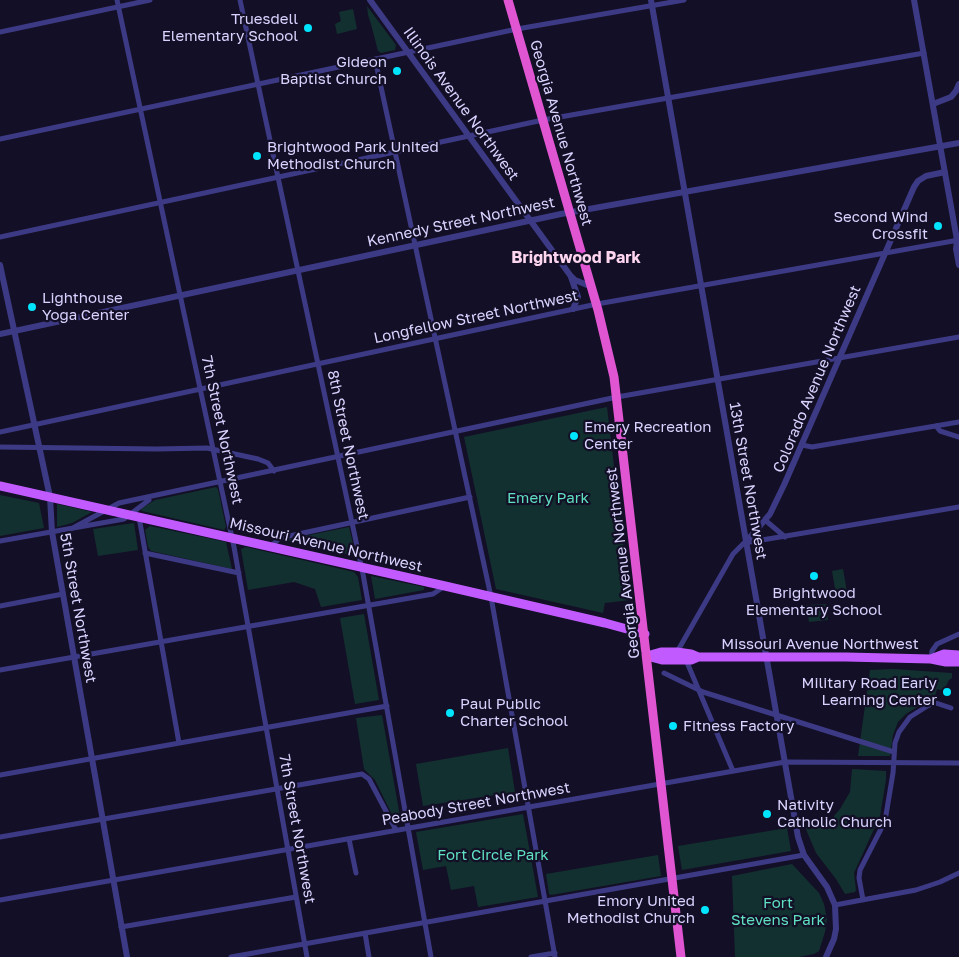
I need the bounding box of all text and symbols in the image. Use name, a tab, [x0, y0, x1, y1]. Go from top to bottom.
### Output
place label: Truesdell Elementary School	[162, 10, 298, 45]
marker: Truesdell Elementary School	[302, 22, 314, 34]
street label: Illinois Avenue Northwest	[399, 24, 523, 184]
street label: Georgia Avenue Northwest	[526, 38, 596, 228]
place label: Gideon Baptist Church	[280, 53, 387, 88]
marker: Gideon Baptist Church	[391, 65, 403, 77]
place label: Brightwood Park United Methodist Church	[267, 138, 439, 173]
marker: Brightwood Park United Methodist Church	[251, 150, 263, 162]
street label: Kennedy Street Northwest	[365, 193, 557, 251]
place label: Second Wind Crossfit	[833, 208, 928, 243]
marker: Second Wind Crossfit	[932, 220, 944, 232]
district label: Brightwood Park	[511, 248, 641, 268]
street label: Colorado Avenue Northwest	[769, 283, 865, 475]
street label: Longfellow Street Northwest	[372, 287, 580, 347]
place label: Lighthouse Yoga Center	[42, 289, 129, 324]
marker: Lighthouse Yoga Center	[26, 301, 38, 313]
street label: 7th Street Northwest	[197, 354, 247, 506]
street label: 8th Street Northwest	[323, 369, 373, 521]
street label: 13th Street Northwest	[725, 401, 771, 561]
place label: Emery Recreation Center	[584, 418, 711, 453]
marker: Emery Recreation Center	[568, 430, 580, 442]
street label: Georgia Avenue Northwest	[602, 466, 644, 660]
park label: Emery Park	[507, 489, 589, 507]
street label: Missouri Avenue Northwest	[228, 514, 424, 576]
street label: 5th Street Northwest	[56, 532, 100, 684]
marker: Brightwood Elementary School	[808, 570, 820, 582]
place label: Brightwood Elementary School	[746, 584, 882, 619]
street label: Missouri Avenue Northwest	[721, 635, 919, 653]
place label: Military Road Early Learning Center	[802, 674, 937, 709]
marker: Military Road Early Learning Center	[941, 686, 953, 698]
place label: Paul Public Charter School	[460, 695, 568, 730]
marker: Paul Public Charter School	[444, 707, 456, 719]
place label: Fitness Factory	[683, 717, 794, 735]
marker: Fitness Factory	[667, 720, 679, 732]
street label: 7th Street Northwest	[275, 753, 319, 905]
street label: Peabody Street Northwest	[380, 779, 572, 829]
place label: Nativity Catholic Church	[777, 796, 892, 831]
marker: Nativity Catholic Church	[761, 808, 773, 820]
park label: Fort Circle Park	[437, 846, 549, 864]
place label: Emory United Methodist Church	[567, 892, 695, 927]
park label: Fort Stevens Park	[731, 894, 825, 929]
marker: Emory United Methodist Church	[699, 904, 711, 916]

